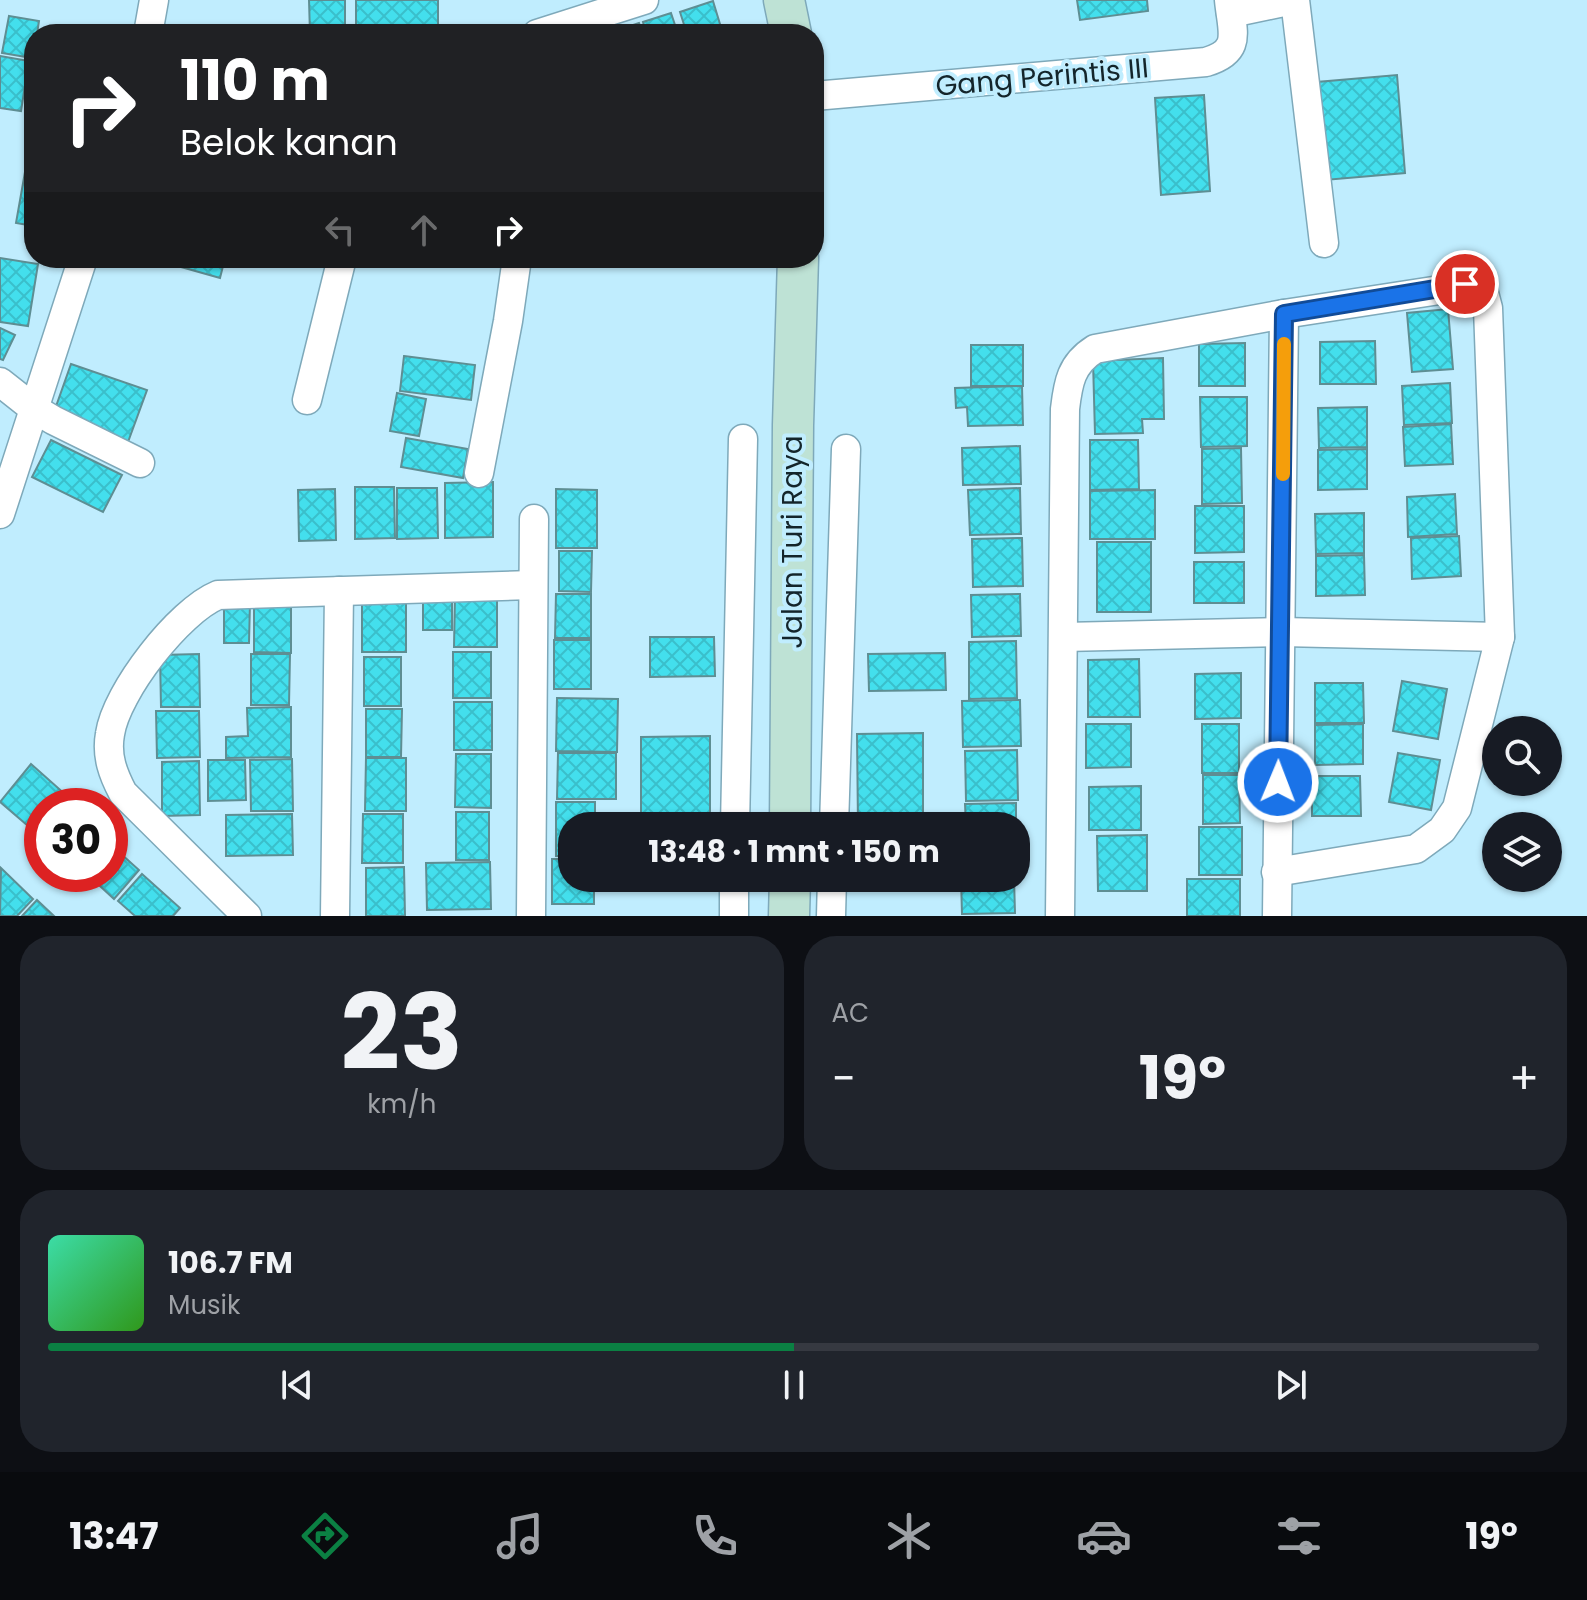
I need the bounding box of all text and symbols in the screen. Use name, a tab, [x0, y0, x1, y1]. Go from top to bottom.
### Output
text: 110 m	[180, 41, 330, 120]
street label: Gang Perintis III	[934, 48, 1150, 106]
icon: right	[48, 56, 152, 160]
text: Belok kanan	[180, 117, 398, 168]
icon: left	[318, 208, 362, 252]
icon: ahead	[402, 208, 446, 252]
icon: right	[486, 208, 530, 252]
pin	[1431, 250, 1499, 318]
icon: arrive	[1443, 262, 1487, 306]
street label: Jalan Turi Raya	[773, 435, 812, 649]
map controls	[1482, 716, 1562, 892]
button: search	[1482, 716, 1562, 796]
position arrow	[1236, 740, 1320, 824]
speed limit sign: 30	[24, 788, 128, 892]
button: layers	[1482, 812, 1562, 892]
text: 13:48 · 1 mnt · 150 m	[648, 830, 940, 873]
text: 23	[341, 960, 463, 1105]
text: AC	[832, 995, 869, 1031]
text: 19°	[1139, 1036, 1226, 1120]
text: −	[832, 1048, 856, 1109]
text: +	[1509, 1048, 1539, 1109]
text: km/h	[367, 1086, 436, 1122]
text: 106.7 FM	[168, 1241, 293, 1284]
text: Musik	[168, 1287, 240, 1323]
icon: previous	[275, 1363, 319, 1407]
icon: pause	[772, 1363, 816, 1407]
icon: next	[1269, 1363, 1313, 1407]
icon: directions	[297, 1508, 353, 1564]
icon: music	[492, 1508, 548, 1564]
icon: phone	[687, 1508, 743, 1564]
icon: climate	[881, 1508, 937, 1564]
icon: car	[1076, 1508, 1132, 1564]
icon: filters	[1271, 1508, 1327, 1564]
text: 13:47	[69, 1511, 159, 1562]
text: 19°	[1465, 1511, 1518, 1562]

